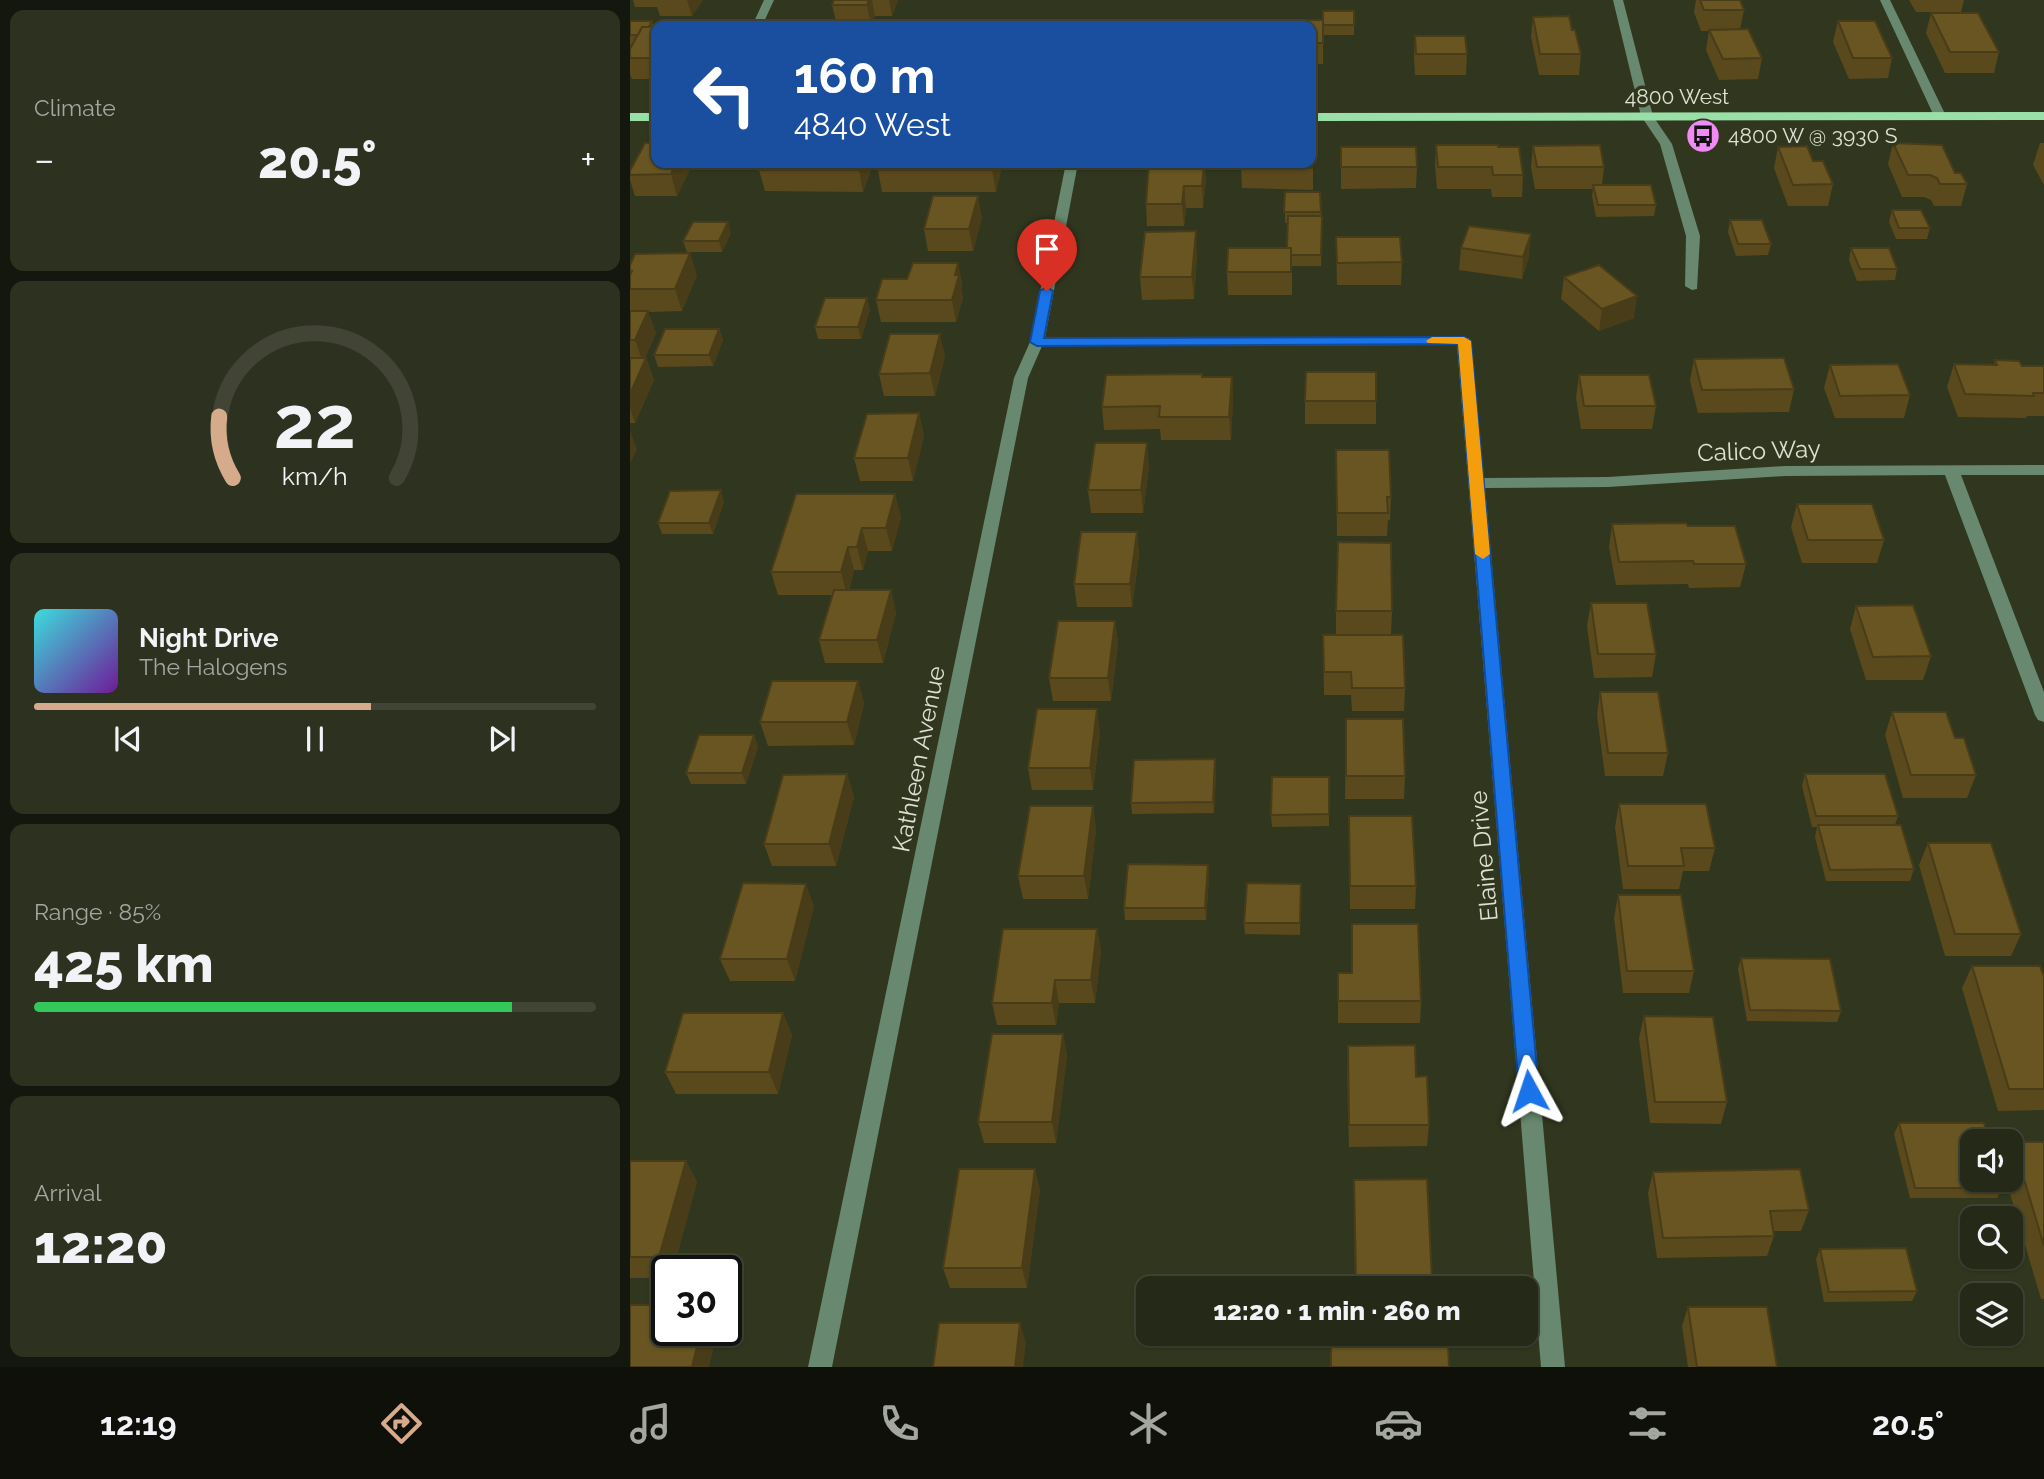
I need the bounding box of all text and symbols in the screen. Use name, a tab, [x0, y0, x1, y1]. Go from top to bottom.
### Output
text: 160 m	[794, 47, 935, 104]
icon: left	[679, 49, 770, 140]
street label: 4800 West	[1625, 84, 1729, 109]
text: Climate	[34, 94, 116, 121]
text: 4840 West	[794, 106, 951, 143]
bus stop icon: 4800 W @ 3930 S	[1684, 117, 1722, 155]
place label: 4800 W @ 3930 S	[1728, 123, 1898, 148]
text: 20.5°	[258, 129, 377, 190]
text: −	[34, 137, 54, 182]
text: +	[580, 137, 596, 182]
pin	[1017, 219, 1077, 291]
icon: arrive	[1028, 230, 1066, 268]
text: 22	[274, 381, 356, 466]
street label: Calico Way	[1697, 434, 1821, 467]
text: km/h	[282, 461, 348, 491]
text: Night Drive	[139, 623, 278, 653]
text: The Halogens	[139, 653, 287, 680]
street label: Kathleen Avenue	[886, 663, 951, 854]
icon: previous	[109, 720, 147, 758]
icon: pause	[296, 720, 334, 758]
icon: next	[483, 720, 521, 758]
street label: Elaine Drive	[1463, 790, 1504, 923]
text: Range · 85%	[34, 898, 161, 925]
text: 425 km	[34, 933, 214, 994]
position arrow	[1492, 1054, 1566, 1128]
map controls	[1960, 1129, 2023, 1346]
button: sound	[1960, 1129, 2023, 1192]
text: Arrival	[34, 1179, 101, 1206]
button: search	[1960, 1206, 2023, 1269]
text: 12:20	[34, 1214, 167, 1275]
speed limit sign: 30	[651, 1255, 742, 1346]
button: layers	[1960, 1283, 2023, 1346]
text: 12:20 · 1 min · 260 m	[1213, 1296, 1461, 1326]
icon: directions	[377, 1399, 426, 1448]
icon: music	[626, 1399, 675, 1448]
icon: phone	[875, 1399, 924, 1448]
icon: climate	[1124, 1399, 1173, 1448]
icon: car	[1374, 1399, 1423, 1448]
icon: filters	[1623, 1399, 1672, 1448]
text: 12:19	[100, 1405, 177, 1442]
text: 20.5°	[1872, 1405, 1944, 1442]

